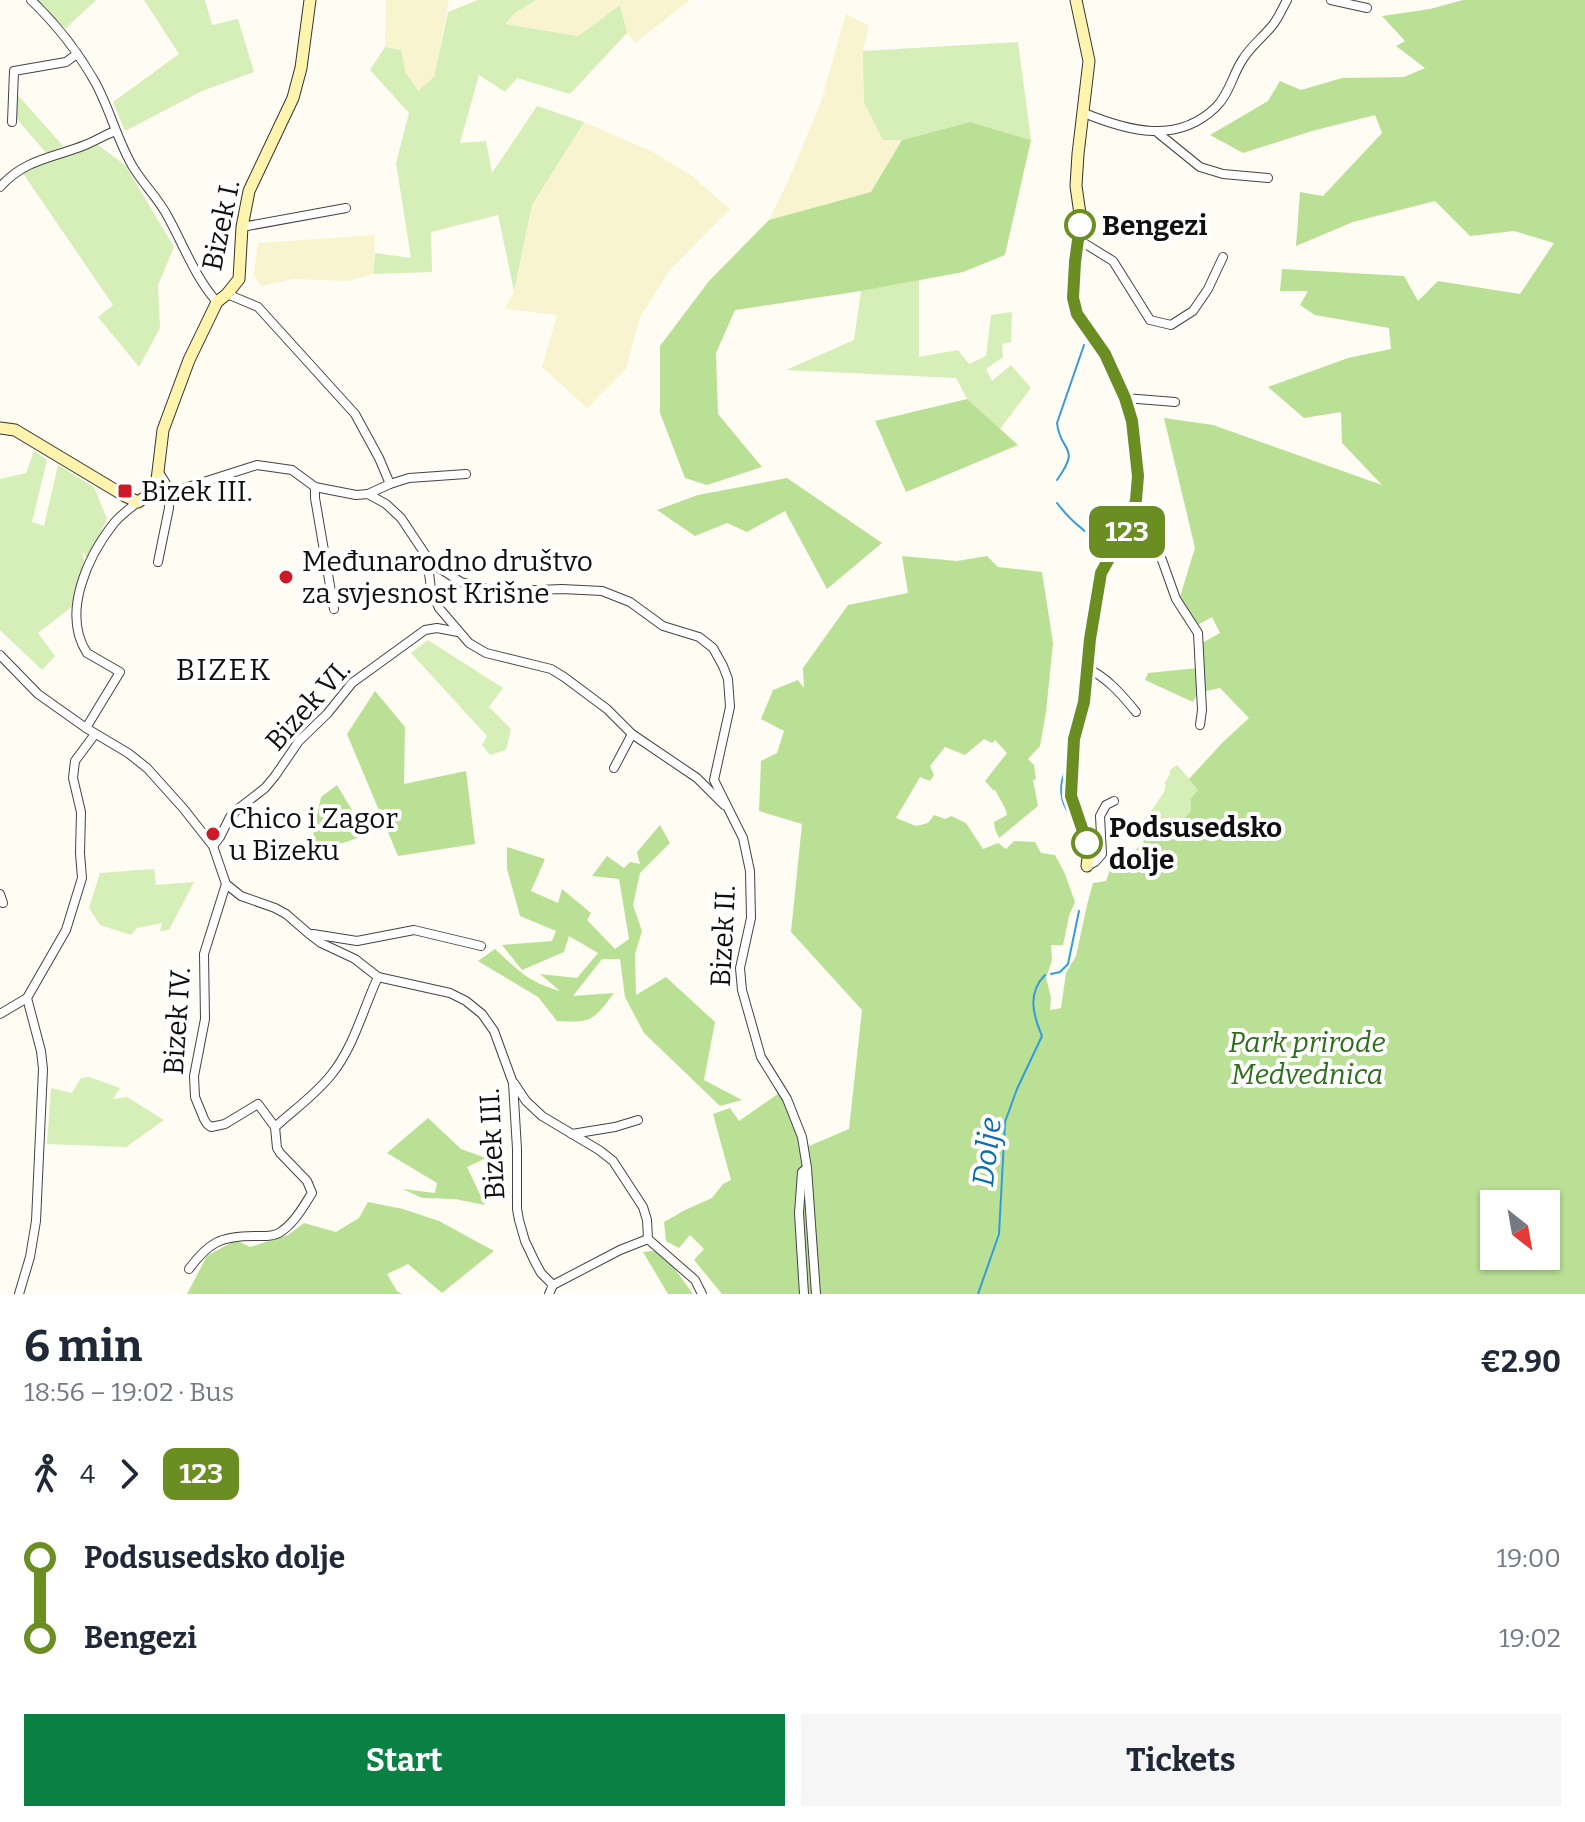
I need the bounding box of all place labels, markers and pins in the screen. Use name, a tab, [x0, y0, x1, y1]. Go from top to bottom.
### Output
place label: Bengezi	[1102, 209, 1207, 242]
marker: Bengezi	[1065, 210, 1095, 240]
place label: Bizek III.	[141, 475, 253, 508]
marker: Bizek III.	[116, 482, 134, 500]
place label: Međunarodno društvo za svjesnost Krišne	[302, 545, 593, 610]
marker: Međunarodno društvo za svjesnost Krišne	[277, 568, 295, 586]
place label: Chico i Zagor u Bizeku	[229, 802, 398, 867]
place label: Podsusedsko dolje	[1109, 811, 1282, 876]
marker: Chico i Zagor u Bizeku	[204, 825, 222, 843]
marker: Podsusedsko dolje	[1072, 828, 1102, 858]

